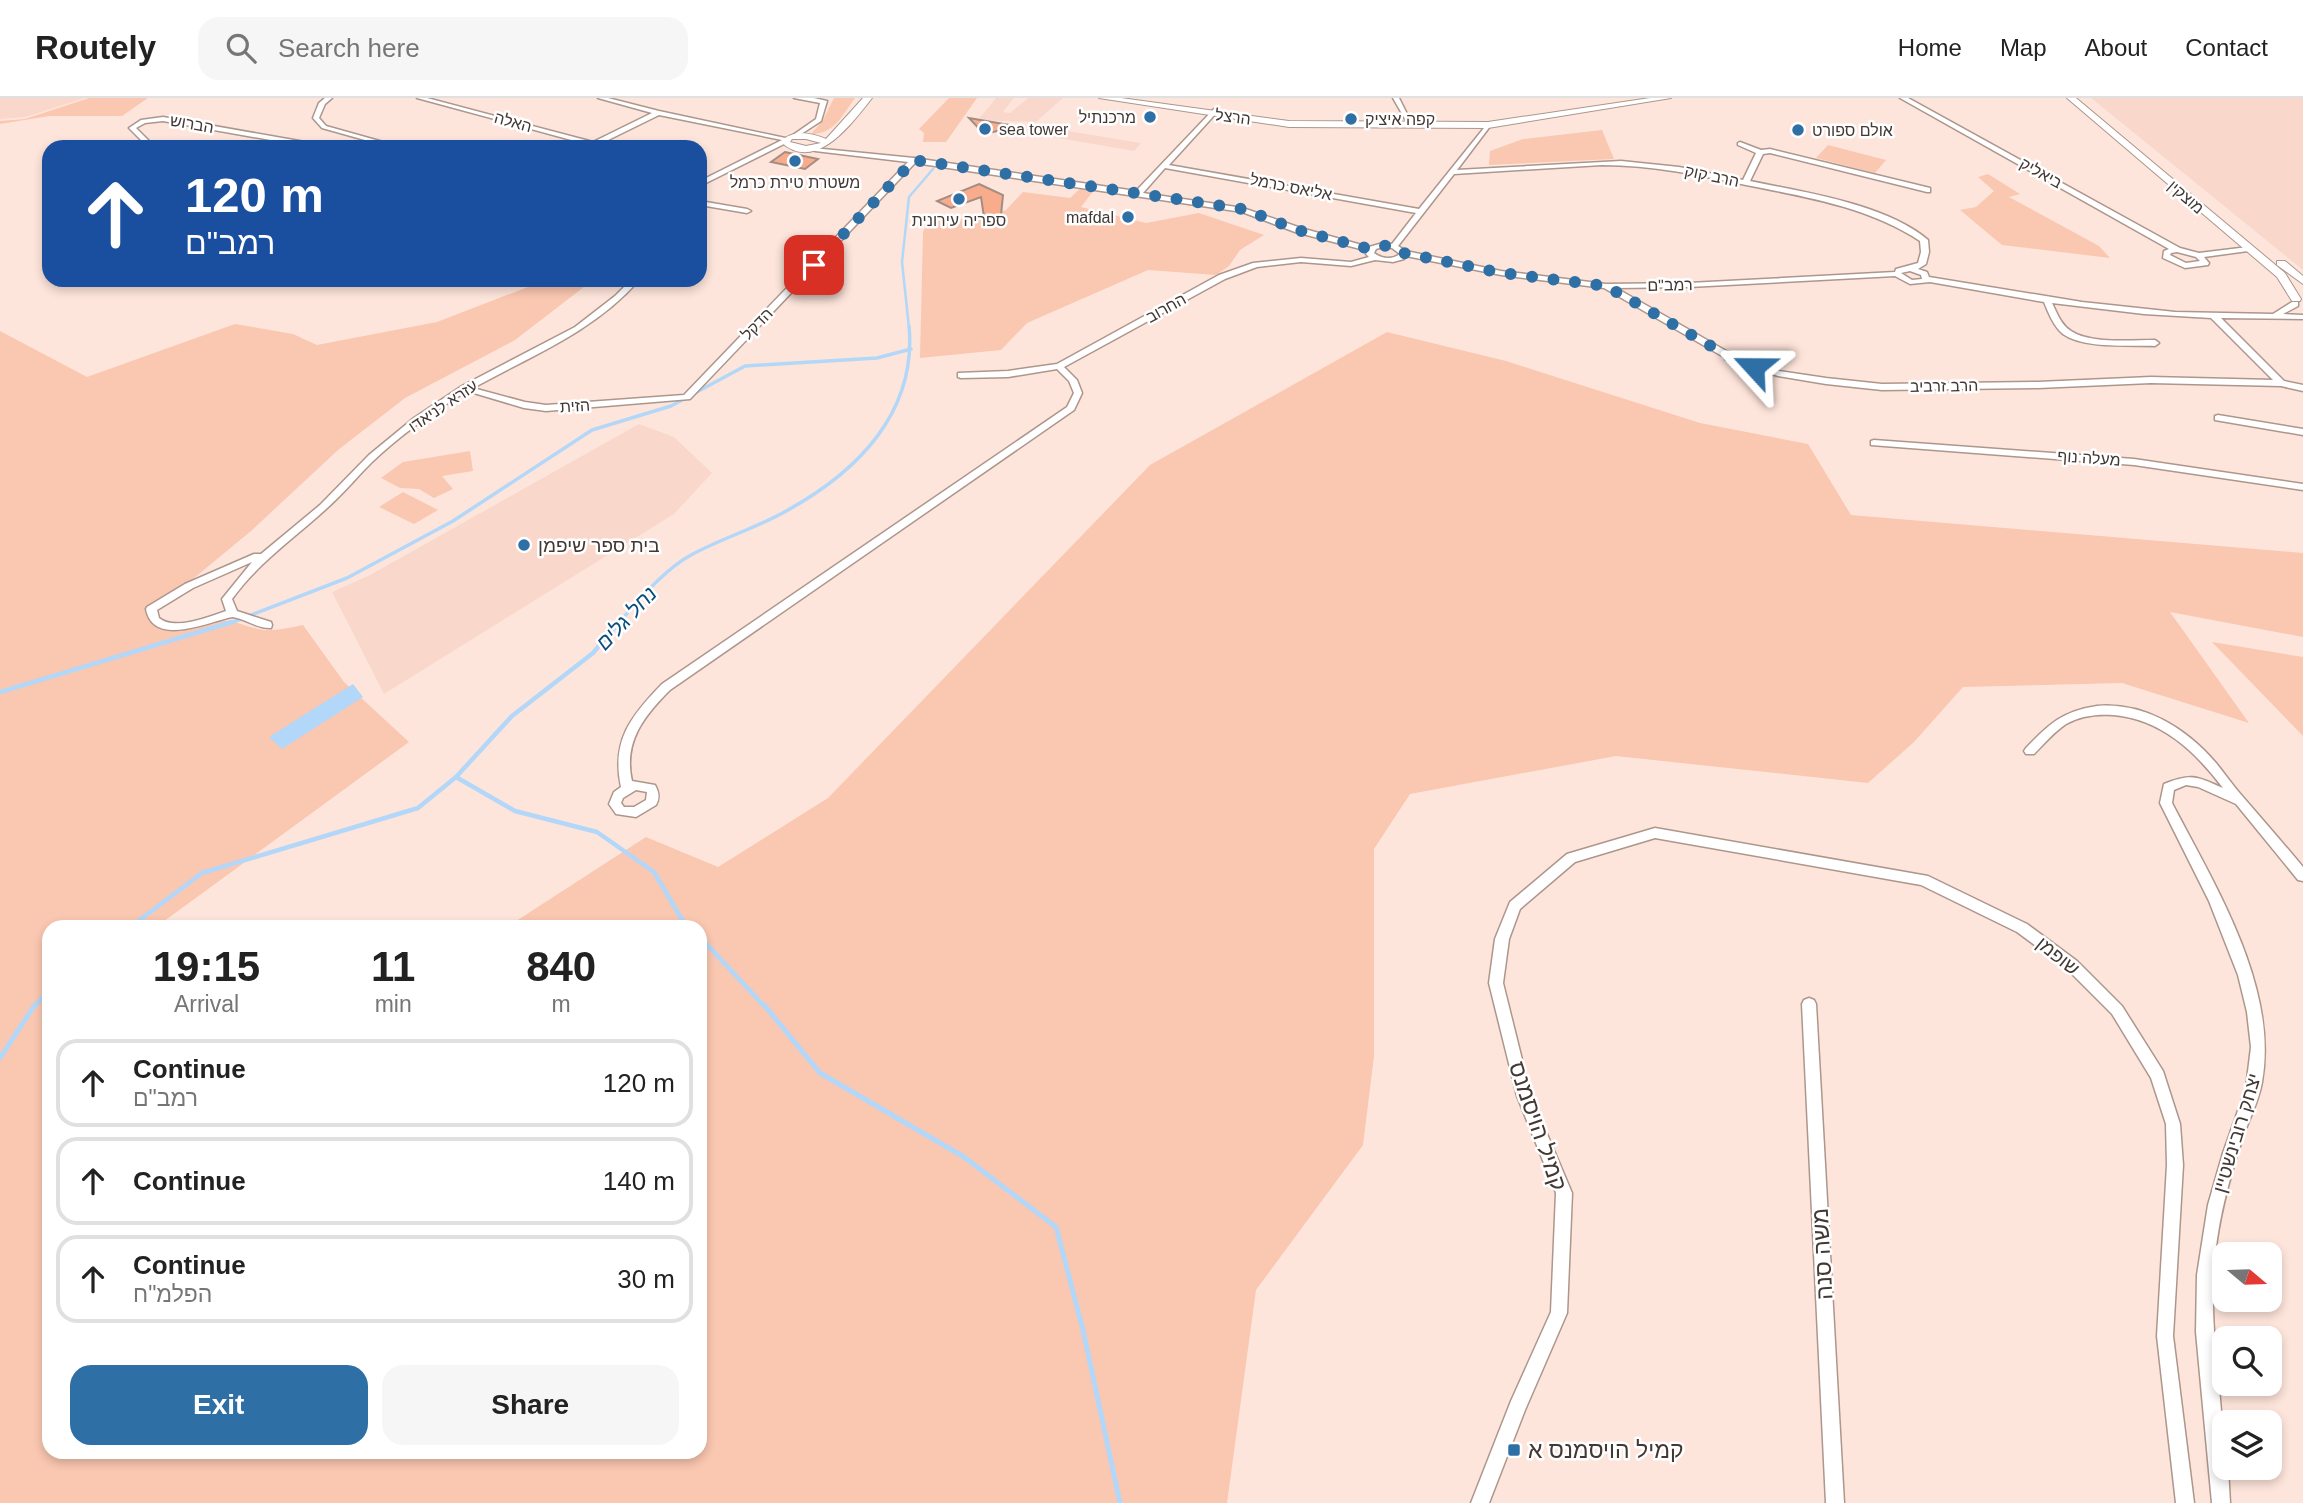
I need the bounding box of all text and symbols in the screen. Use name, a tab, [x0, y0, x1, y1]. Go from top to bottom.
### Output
search box	[198, 17, 688, 80]
text: Routely	[35, 29, 156, 66]
icon: search	[222, 29, 260, 67]
text: Search here	[278, 33, 420, 63]
text: Home	[1898, 34, 1962, 61]
text: Map	[2000, 34, 2047, 61]
text: About	[2085, 34, 2147, 61]
text: Contact	[2185, 34, 2268, 61]
street label: הרצל	[1214, 106, 1252, 128]
street label: האלה	[492, 109, 534, 135]
place label: מרכנתיל	[1079, 109, 1136, 126]
marker: מרכנתיל	[1142, 109, 1158, 125]
marker: קפה איציק	[1343, 111, 1359, 127]
place label: קפה איציק	[1365, 111, 1435, 128]
street label: הברוש	[169, 112, 215, 136]
marker: sea tower	[977, 121, 993, 137]
place label: sea tower	[999, 121, 1069, 138]
marker: אולם ספורט	[1790, 122, 1806, 138]
place label: אולם ספורט	[1812, 122, 1893, 139]
marker: משטרת טירת כרמל	[787, 153, 803, 169]
street label: ביאליק	[2017, 155, 2065, 192]
street label: הרב קוק	[1683, 162, 1741, 190]
icon: ahead	[70, 168, 161, 259]
text: 120 m	[185, 168, 324, 222]
street label: אליאס כרמל	[1249, 171, 1333, 203]
place label: משטרת טירת כרמל	[730, 174, 860, 191]
street label: מוצקין	[2165, 177, 2207, 217]
marker: ספריה עירונית	[951, 191, 967, 207]
place label: mafdal	[1066, 209, 1114, 226]
marker: mafdal	[1120, 209, 1136, 225]
place label: ספריה עירונית	[912, 212, 1006, 229]
text: רמב"ם	[185, 225, 275, 261]
pin	[784, 235, 844, 295]
icon: arrive	[795, 246, 833, 284]
street label: רמב"ם	[1647, 276, 1693, 294]
street label: החרוב	[1143, 290, 1189, 326]
street label: הדקל	[738, 305, 776, 343]
position arrow	[1717, 330, 1791, 404]
street label: עזרא לניאדו	[405, 377, 481, 435]
street label: הרב זרביב	[1910, 377, 1978, 395]
street label: הזית	[559, 396, 591, 416]
street label: מעלה נוף	[2057, 447, 2121, 469]
place label: בית ספר שיפמן	[538, 535, 660, 556]
marker: בית ספר שיפמן	[516, 537, 532, 553]
water label: נחל גלים	[591, 582, 661, 654]
street label: שופמן	[2033, 933, 2084, 979]
text: 19:15	[153, 943, 260, 990]
text: 11	[371, 943, 415, 990]
text: 840	[526, 943, 596, 990]
text: Arrival	[174, 991, 239, 1017]
text: min	[375, 991, 412, 1017]
text: m	[552, 991, 571, 1017]
text: Continue	[133, 1054, 246, 1084]
street label: קמיל הויסמנס	[1504, 1058, 1572, 1194]
icon: ahead	[74, 1064, 112, 1102]
text: 120 m	[603, 1068, 675, 1098]
street label: יצחק רובינשטיין	[2209, 1071, 2265, 1195]
text: רמב"ם	[133, 1085, 198, 1111]
icon: ahead	[74, 1162, 112, 1200]
text: Continue	[133, 1166, 246, 1196]
text: 140 m	[603, 1166, 675, 1196]
street label: משה סנה	[1807, 1207, 1837, 1301]
north arrow	[2212, 1242, 2282, 1312]
map controls	[2212, 1242, 2282, 1480]
text: Continue	[133, 1250, 246, 1280]
icon: ahead	[74, 1260, 112, 1298]
text: 30 m	[617, 1264, 675, 1294]
text: הפלמ"ח	[133, 1281, 212, 1307]
button: search	[2212, 1326, 2282, 1396]
button: Exit	[70, 1365, 368, 1445]
button: Share	[382, 1365, 679, 1445]
button: layers	[2212, 1410, 2282, 1480]
place label: קמיל הויסמנס א	[1528, 1437, 1684, 1463]
marker: קמיל הויסמנס א	[1506, 1442, 1522, 1458]

